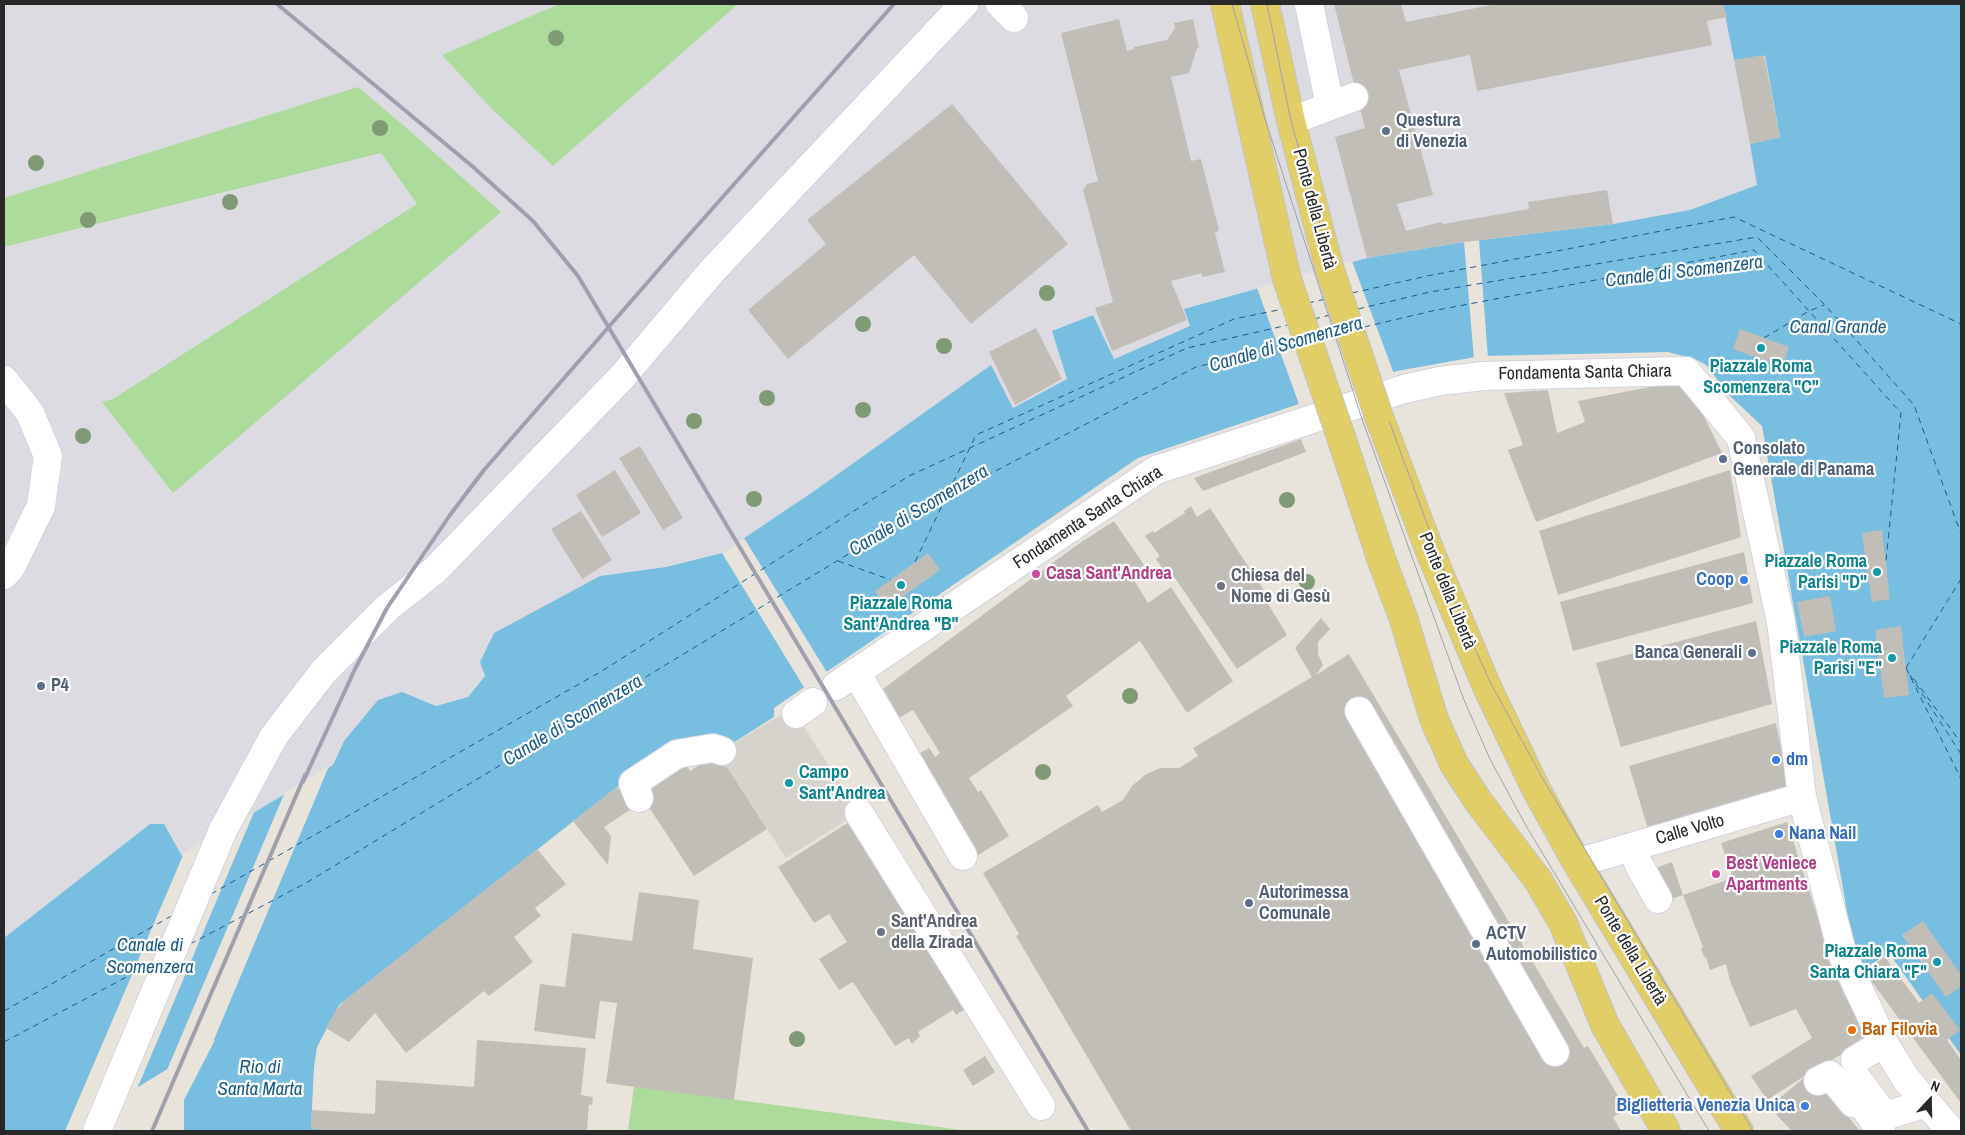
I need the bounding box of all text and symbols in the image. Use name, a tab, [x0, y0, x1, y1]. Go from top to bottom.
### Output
place label: Questura di Venezia	[1396, 110, 1467, 152]
marker: Questura di Venezia	[1380, 125, 1392, 137]
street label: Ponte della Libertà	[1288, 146, 1340, 272]
water label: Canale di Scomenzera	[1604, 251, 1764, 293]
water label: Canale di Scomenzera	[1207, 312, 1365, 378]
water label: Canal Grande	[1790, 317, 1886, 339]
marker: Piazzale Roma Scomenzera "C"	[1755, 342, 1767, 354]
place label: Piazzale Roma Scomenzera "C"	[1703, 356, 1819, 398]
street label: Fondamenta Santa Chiara	[1498, 361, 1672, 385]
place label: Consolato Generale di Panama	[1733, 438, 1874, 480]
marker: Consolato Generale di Panama	[1717, 453, 1729, 465]
water label: Canale di Scomenzera	[845, 460, 993, 562]
street label: Fondamenta Santa Chiara	[1009, 462, 1167, 574]
street label: Ponte della Libertà	[1414, 530, 1480, 652]
place label: Piazzale Roma Parisi "D"	[1764, 551, 1867, 594]
place label: Casa Sant'Andrea	[1046, 563, 1172, 585]
place label: Chiesa del Nome di Gesù	[1231, 565, 1330, 608]
marker: Piazzale Roma Parisi "D"	[1871, 566, 1883, 578]
marker: Casa Sant'Andrea	[1030, 568, 1042, 580]
place label: Coop	[1696, 569, 1734, 591]
marker: Coop	[1738, 574, 1750, 586]
marker: Piazzale Roma Sant'Andrea "B"	[895, 579, 907, 591]
marker: Chiesa del Nome di Gesù	[1215, 580, 1227, 592]
place label: Piazzale Roma Sant'Andrea "B"	[843, 593, 959, 636]
place label: Piazzale Roma Parisi "E"	[1779, 637, 1882, 680]
place label: Banca Generali	[1635, 642, 1742, 664]
marker: Banca Generali	[1746, 647, 1758, 659]
marker: Piazzale Roma Parisi "E"	[1886, 652, 1898, 664]
water label: Canale di Scomenzera	[499, 670, 647, 772]
place label: P4	[51, 675, 69, 697]
marker: P4	[35, 680, 47, 692]
place label: dm	[1786, 749, 1808, 771]
marker: dm	[1770, 754, 1782, 766]
place label: Campo Sant'Andrea	[799, 762, 885, 804]
marker: Campo Sant'Andrea	[783, 777, 795, 789]
street label: Calle Volto	[1653, 810, 1727, 850]
place label: Nana Nail	[1789, 823, 1856, 845]
marker: Nana Nail	[1773, 828, 1785, 840]
place label: Best Veniece Apartments	[1726, 853, 1817, 896]
marker: Best Veniece Apartments	[1710, 868, 1722, 880]
place label: Autorimessa Comunale	[1259, 882, 1348, 924]
street label: Ponte della Libertà	[1589, 892, 1671, 1010]
marker: Autorimessa Comunale	[1243, 897, 1255, 909]
place label: Sant'Andrea della Zirada	[891, 911, 977, 954]
place label: ACTV Automobilistico	[1486, 923, 1598, 966]
marker: Sant'Andrea della Zirada	[875, 926, 887, 938]
water label: Canale di Scomenzera	[106, 935, 194, 979]
marker: ACTV Automobilistico	[1470, 938, 1482, 950]
place label: Piazzale Roma Santa Chiara "F"	[1810, 941, 1927, 984]
marker: Piazzale Roma Santa Chiara "F"	[1931, 956, 1943, 968]
place label: Bar Filovia	[1862, 1019, 1937, 1041]
marker: Bar Filovia	[1846, 1024, 1858, 1036]
water label: Rio di Santa Marta	[218, 1057, 302, 1101]
north arrow	[1905, 1075, 1955, 1125]
text: N	[1928, 1076, 1942, 1096]
place label: Biglietteria Venezia Unica	[1616, 1095, 1795, 1117]
marker: Biglietteria Venezia Unica	[1799, 1100, 1811, 1112]

